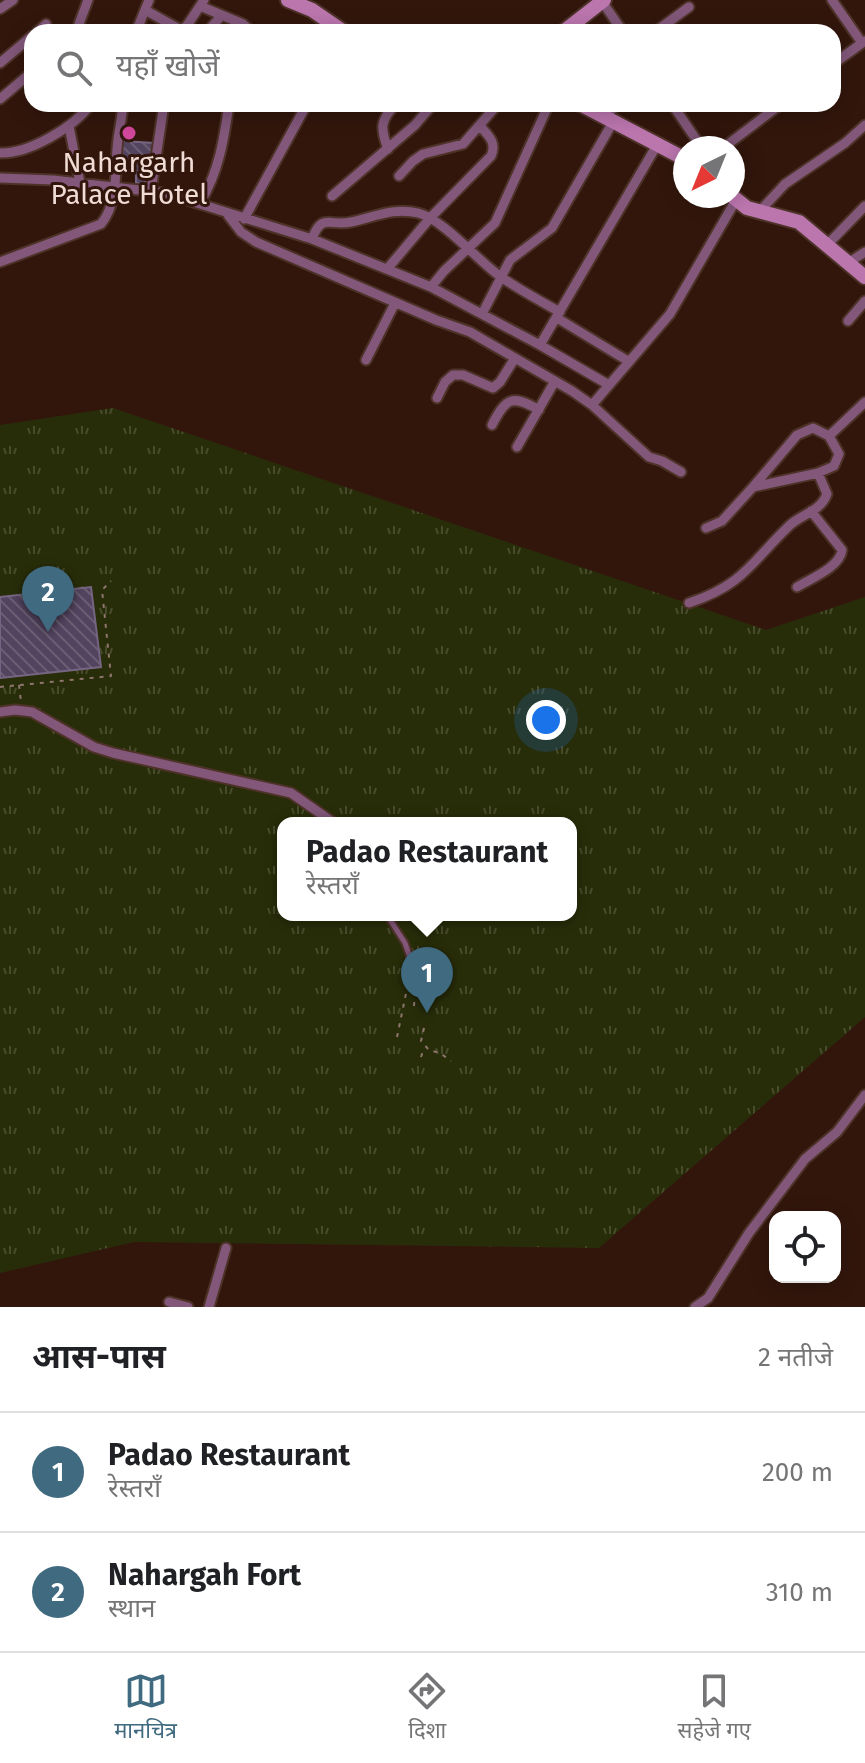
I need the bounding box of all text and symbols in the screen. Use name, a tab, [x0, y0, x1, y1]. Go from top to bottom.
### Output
search box	[24, 24, 841, 112]
icon: search	[52, 46, 96, 90]
text: यहाँ खोजें	[116, 48, 220, 84]
marker: Nahargarh Palace Hotel	[120, 124, 138, 142]
north arrow	[673, 136, 745, 208]
place label: Nahargarh Palace Hotel	[50, 146, 208, 211]
pin: 2	[22, 566, 74, 632]
your location	[526, 700, 566, 740]
popup	[277, 817, 577, 921]
text: Padao Restaurant	[306, 834, 548, 870]
text: रेस्तराँ	[306, 870, 359, 901]
pin: 1	[401, 947, 453, 1013]
map controls	[769, 1211, 841, 1283]
button: locate	[769, 1211, 841, 1283]
text: आस-पास	[32, 1336, 166, 1377]
text: 2 नतीजे	[758, 1342, 833, 1373]
text: Padao Restaurant	[108, 1437, 350, 1473]
text: 1	[52, 1457, 64, 1488]
text: 200 m	[762, 1457, 833, 1488]
text: रेस्तराँ	[108, 1473, 161, 1504]
text: Nahargah Fort	[108, 1557, 301, 1593]
text: 2	[51, 1577, 65, 1608]
text: 310 m	[766, 1577, 833, 1608]
text: स्थान	[108, 1593, 155, 1624]
tab: मानचित्र	[114, 1669, 177, 1747]
tab: दिशा	[405, 1669, 449, 1747]
tab: सहेजे गए	[678, 1669, 751, 1747]

